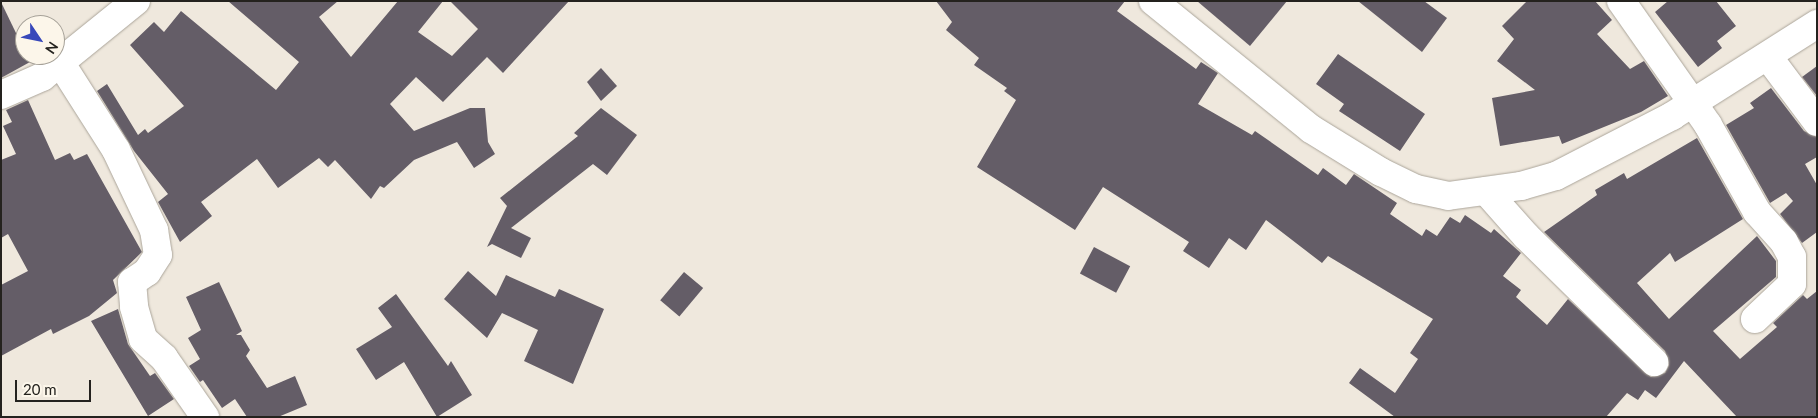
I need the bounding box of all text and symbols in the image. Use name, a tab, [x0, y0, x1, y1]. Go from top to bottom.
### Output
north arrow	[15, 15, 65, 65]
text: N	[42, 39, 62, 57]
scale bar	[18, 370, 94, 402]
text: 20 m	[23, 380, 57, 398]

